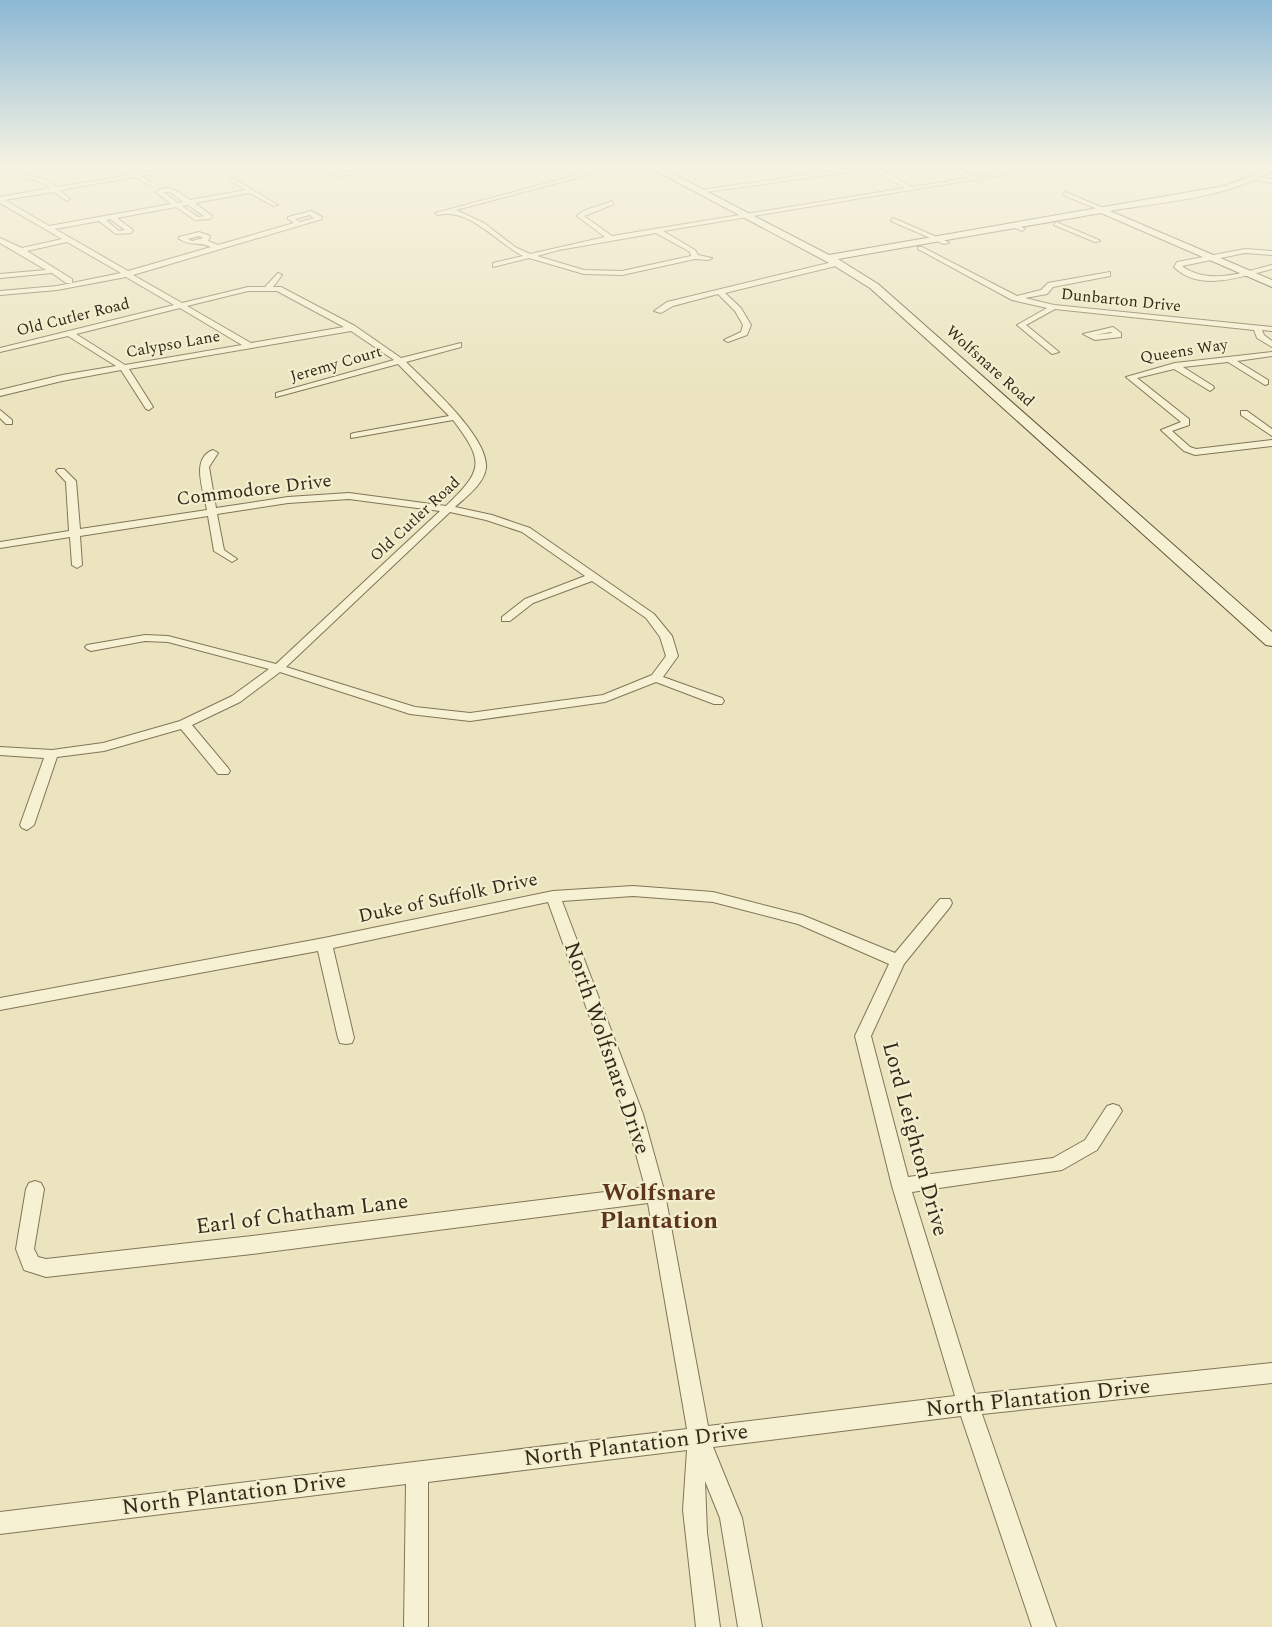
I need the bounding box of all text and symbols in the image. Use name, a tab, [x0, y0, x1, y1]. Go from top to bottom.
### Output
street label: Dunbarton Drive	[1060, 282, 1182, 318]
street label: Old Cutler Road	[14, 291, 132, 343]
street label: Wolfsnare Road	[940, 320, 1040, 413]
street label: Calypso Lane	[124, 324, 222, 364]
street label: Queens Way	[1138, 332, 1231, 370]
street label: Jeremy Court	[287, 339, 385, 389]
street label: Commodore Drive	[175, 466, 333, 514]
street label: Old Cutler Road	[365, 471, 466, 567]
street label: Duke of Suffolk Drive	[356, 865, 540, 931]
street label: North Wolfsnare Drive	[555, 937, 659, 1159]
street label: Lord Leighton Drive	[873, 1038, 957, 1240]
district label: Wolfsnare Plantation	[600, 1175, 718, 1239]
street label: Earl of Chatham Lane	[194, 1185, 410, 1243]
street label: North Plantation Drive	[924, 1370, 1152, 1426]
street label: North Plantation Drive	[522, 1415, 750, 1475]
street label: North Plantation Drive	[120, 1464, 348, 1524]

